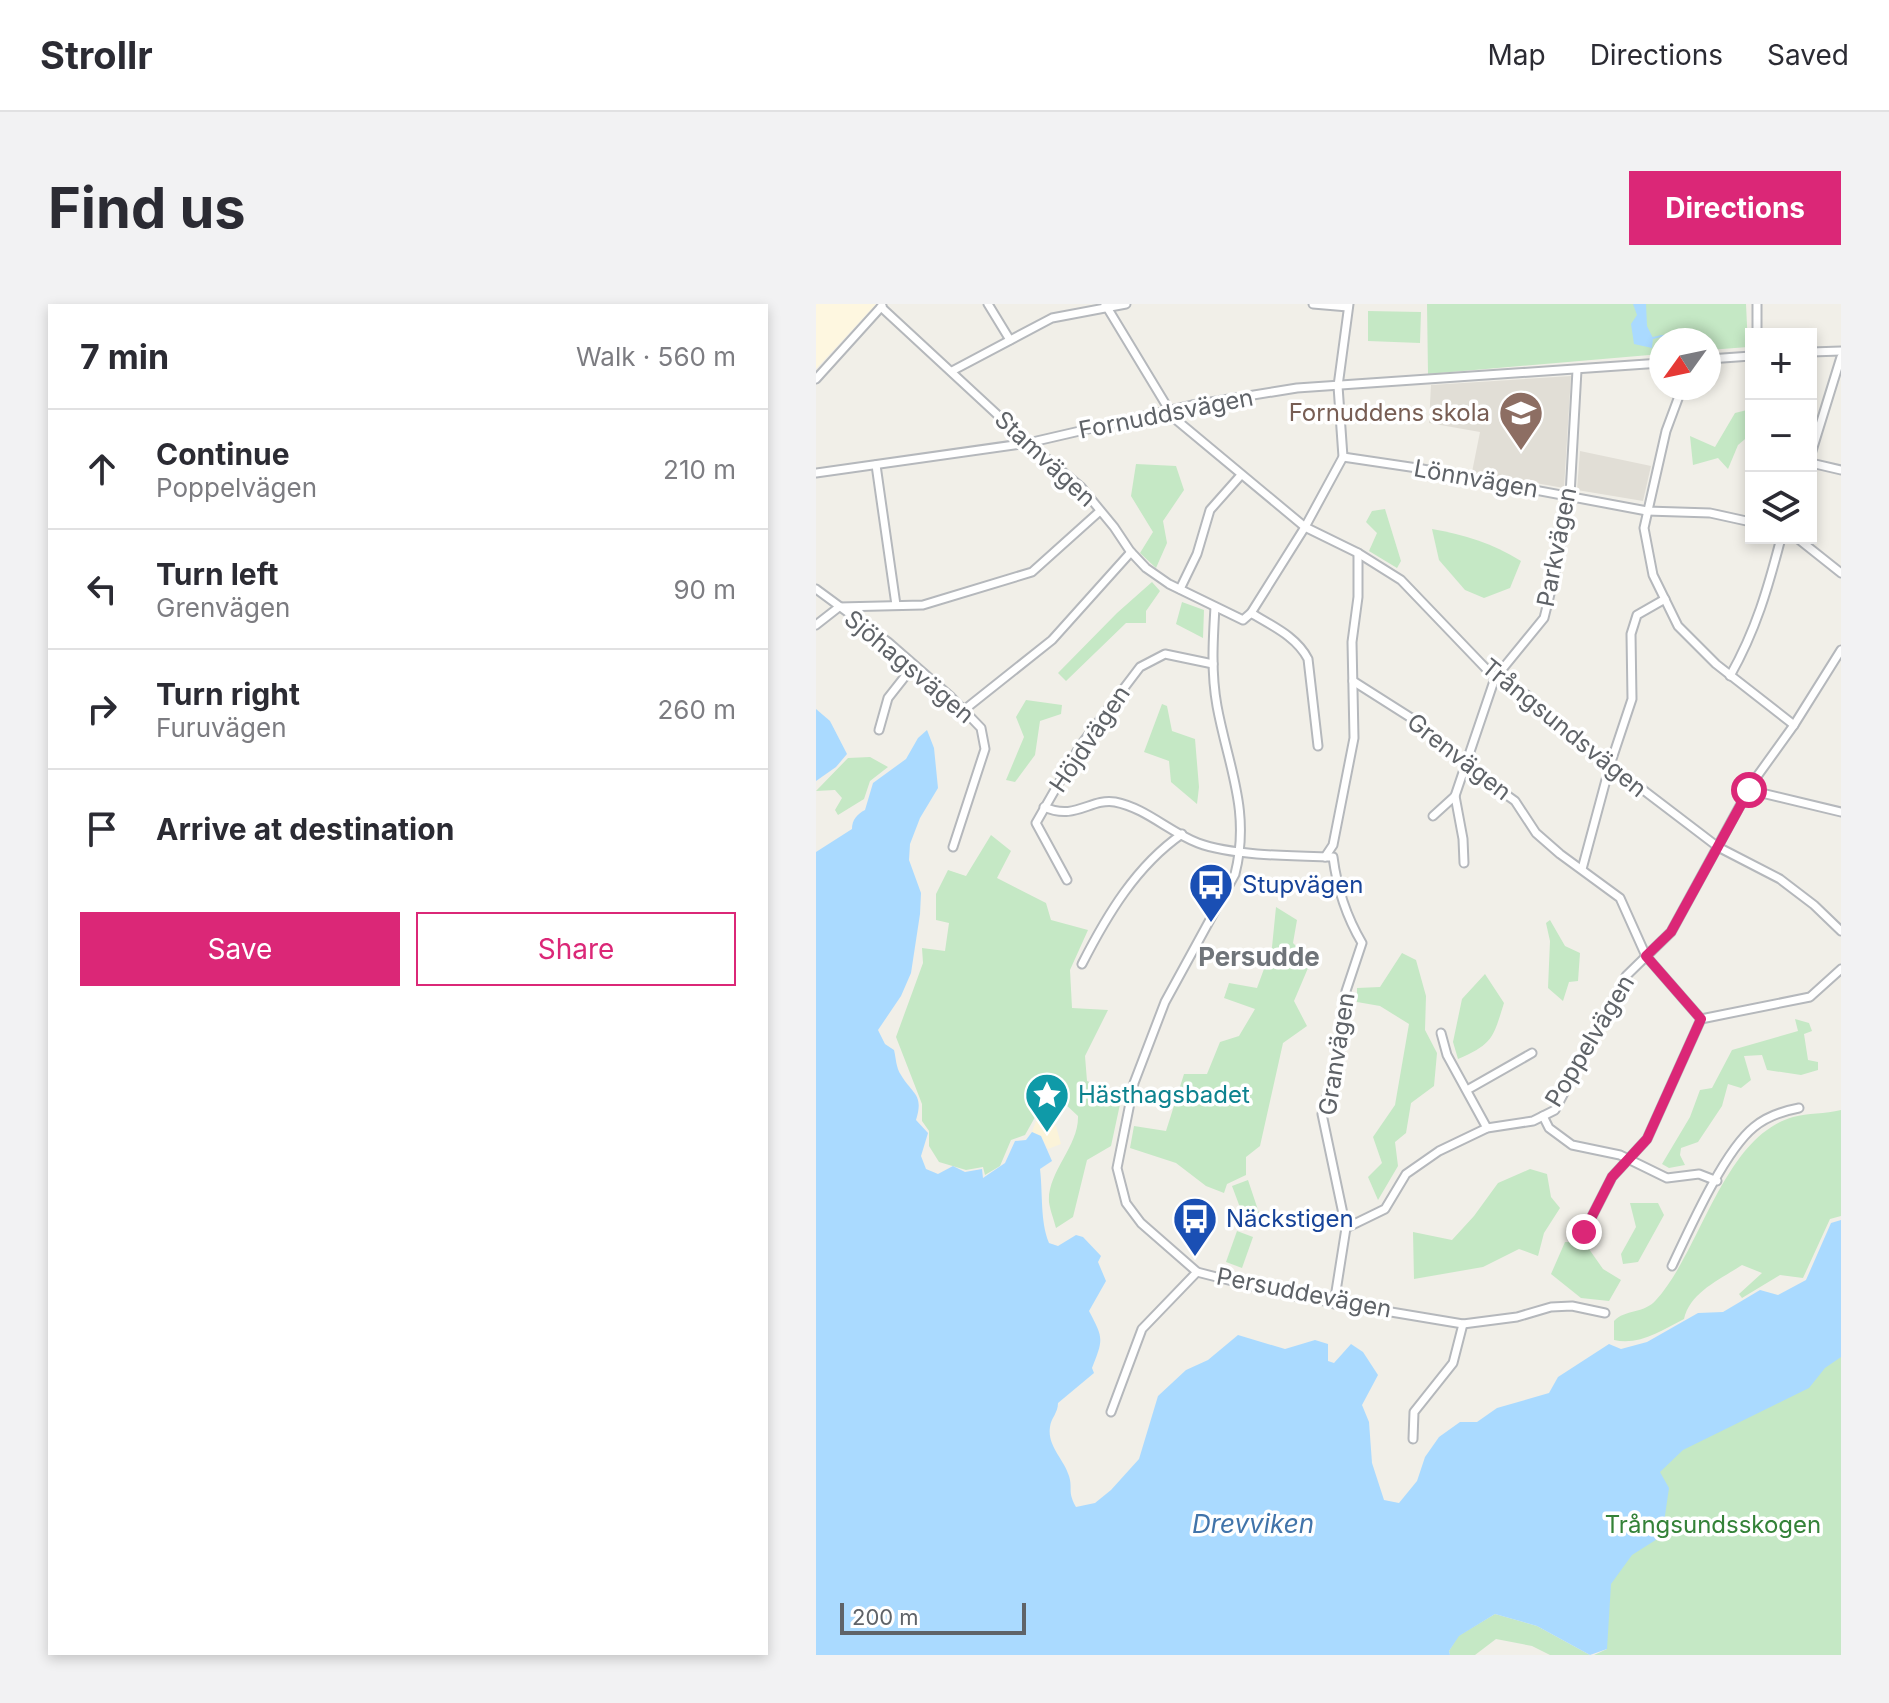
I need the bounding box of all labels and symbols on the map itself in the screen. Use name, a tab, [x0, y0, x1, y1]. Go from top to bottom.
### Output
north arrow	[1649, 328, 1721, 400]
street label: Fornuddsvägen	[1076, 382, 1256, 445]
school or university icon: Fornuddens skola	[1497, 389, 1545, 452]
place label: Fornuddens skola	[1289, 398, 1490, 427]
street label: Stamvägen	[989, 405, 1102, 513]
street label: Lönnvägen	[1412, 453, 1541, 504]
street label: Parkvägen	[1531, 485, 1582, 609]
street label: Sjöhagsvägen	[839, 604, 980, 729]
street label: Trångsundsvägen	[1476, 652, 1653, 803]
street label: Höjdvägen	[1043, 680, 1136, 798]
street label: Grenvägen	[1401, 707, 1517, 806]
route start	[1731, 772, 1767, 808]
bus stop icon: Stupvägen	[1187, 861, 1235, 924]
place label: Stupvägen	[1242, 870, 1363, 899]
district label: Persudde	[1198, 941, 1320, 972]
street label: Poppelvägen	[1539, 970, 1640, 1112]
street label: Granvägen	[1312, 990, 1361, 1117]
place icon: Hästhagsbadet	[1023, 1071, 1071, 1134]
place label: Hästhagsbadet	[1078, 1080, 1250, 1109]
bus stop icon: Näckstigen	[1171, 1195, 1219, 1258]
place label: Näckstigen	[1226, 1204, 1354, 1233]
route end	[1566, 1214, 1602, 1250]
street label: Persuddevägen	[1214, 1261, 1394, 1324]
water label: Drevviken	[1192, 1508, 1314, 1539]
park label: Trångsundsskogen	[1605, 1510, 1821, 1539]
scale bar	[840, 1599, 1026, 1635]

